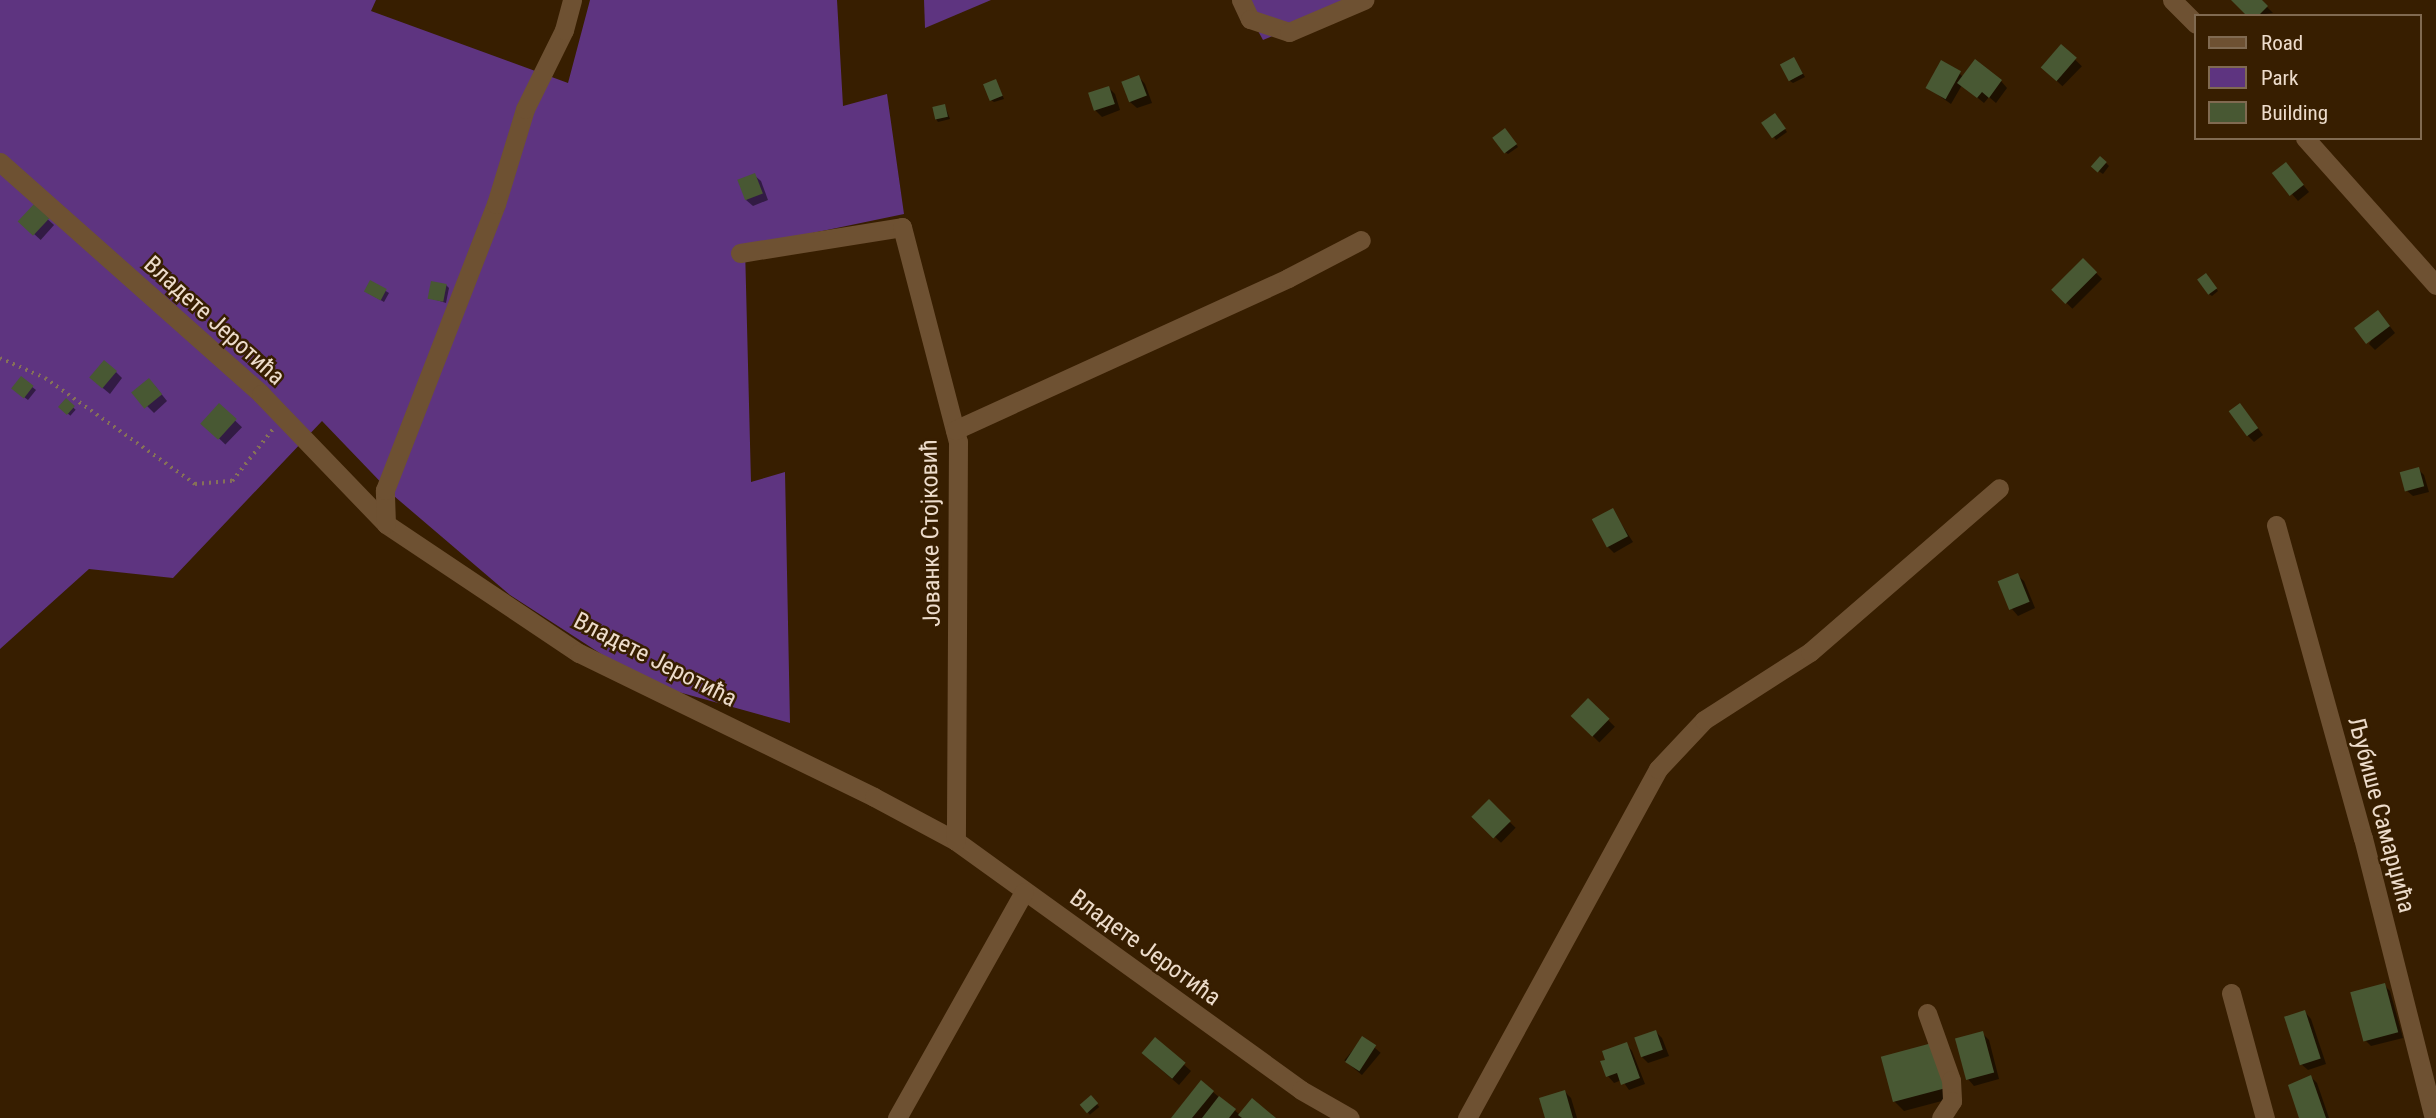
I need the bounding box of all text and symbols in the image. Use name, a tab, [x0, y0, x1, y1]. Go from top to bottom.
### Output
legend	[2194, 14, 2422, 140]
text: Road	[2261, 31, 2303, 55]
text: Park	[2261, 66, 2298, 90]
text: Building	[2261, 101, 2328, 125]
street label: Владете Јеротића	[138, 250, 290, 392]
street label: Јованке Стојковић	[915, 439, 947, 627]
street label: Владете Јеротића	[569, 606, 741, 714]
street label: Љубише Самарџића	[2341, 714, 2421, 916]
street label: Владете Јеротића	[1064, 884, 1226, 1012]

